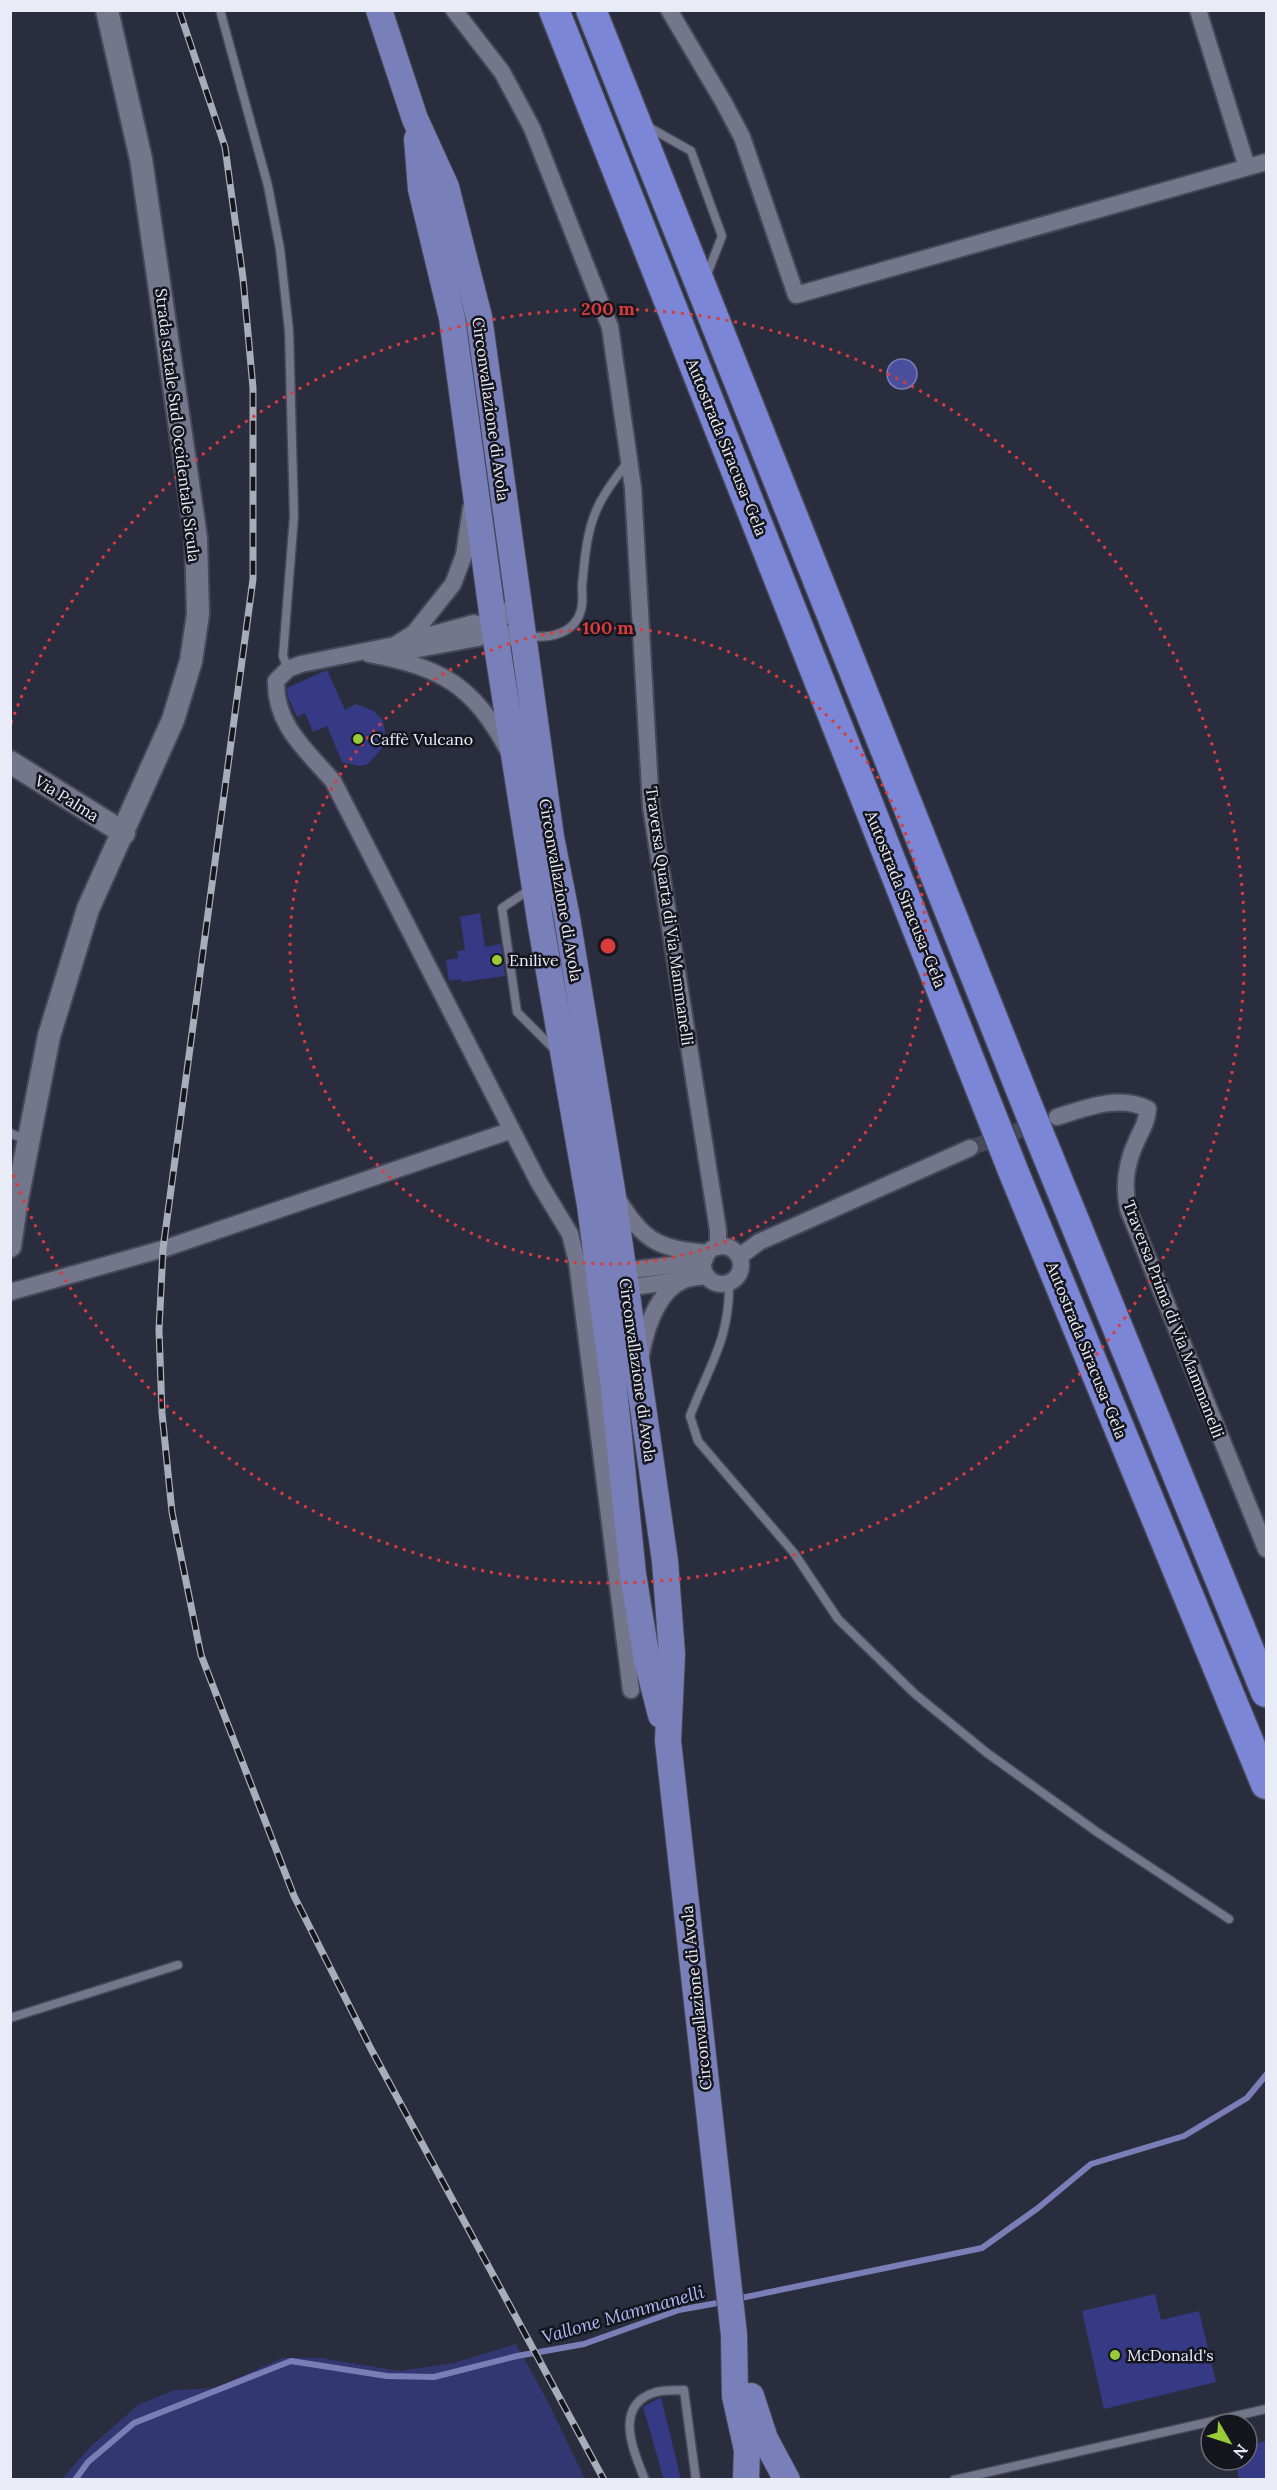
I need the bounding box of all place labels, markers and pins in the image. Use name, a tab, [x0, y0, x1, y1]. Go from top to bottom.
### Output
place label: Caffè Vulcano	[370, 729, 473, 749]
marker: Caffè Vulcano	[351, 732, 365, 746]
centre of rings	[598, 936, 618, 956]
place label: Enilive	[509, 950, 559, 970]
marker: Enilive	[490, 953, 504, 967]
place label: McDonald's	[1127, 2345, 1214, 2365]
marker: McDonald's	[1108, 2348, 1122, 2362]

